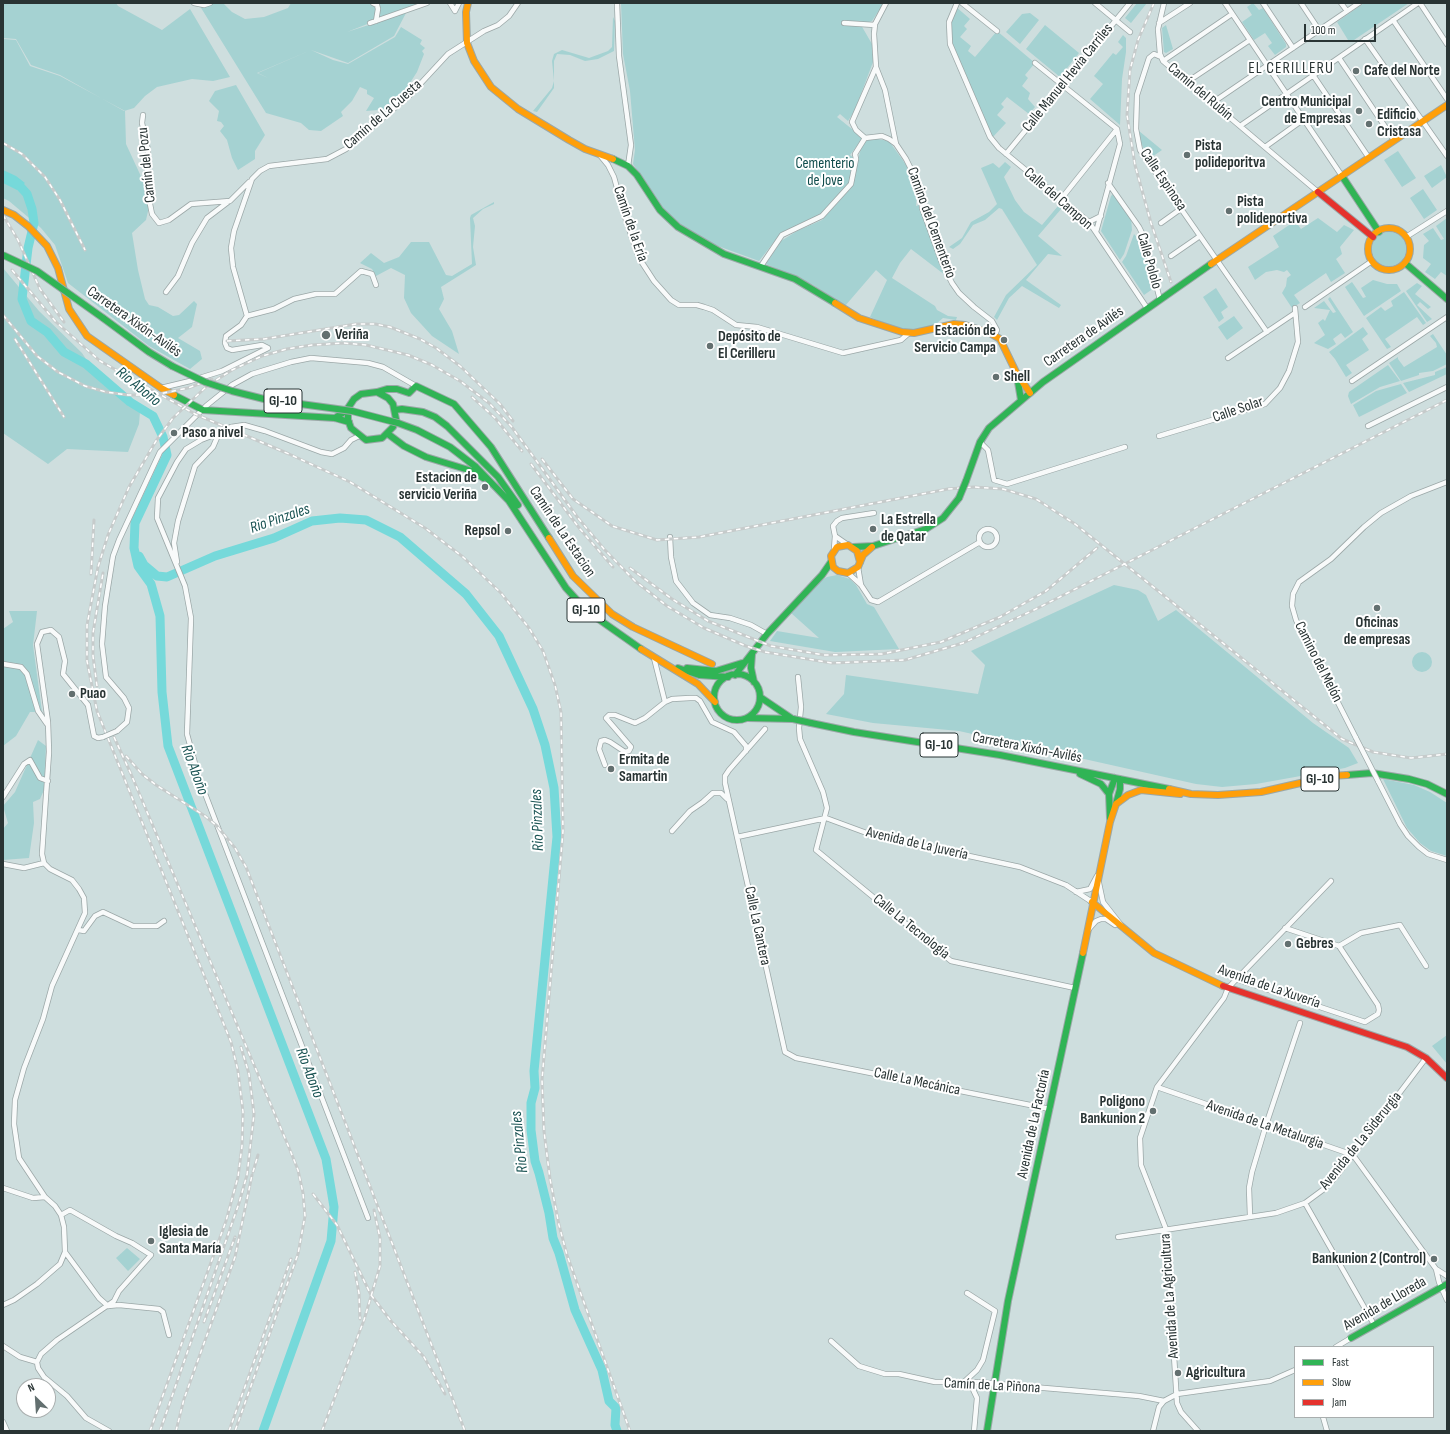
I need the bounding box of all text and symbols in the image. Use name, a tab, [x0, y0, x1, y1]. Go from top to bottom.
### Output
scale bar	[1306, 16, 1378, 42]
street label: Calle Manuel Hevia Carriles	[1019, 20, 1117, 136]
text: 100 m	[1311, 23, 1336, 38]
street label: Camín del Rubín	[1164, 59, 1236, 125]
district label: EL CERILLERU	[1248, 59, 1334, 79]
place label: Cafe del Norte	[1364, 62, 1440, 80]
marker: Cafe del Norte	[1351, 66, 1361, 76]
street label: Camín de La Cuesta	[340, 76, 426, 154]
place label: Centro Municipal de Empresas	[1261, 93, 1351, 128]
marker: Centro Municipal de Empresas	[1354, 106, 1364, 116]
place label: Edificio Cristasa	[1377, 106, 1421, 141]
marker: Edificio Cristasa	[1364, 119, 1374, 129]
street label: Camín del Pozu	[134, 126, 160, 204]
place label: Pista polideporitva	[1195, 137, 1265, 172]
street label: Calle Espinosa	[1136, 145, 1190, 215]
marker: Pista polideporitva	[1182, 150, 1192, 160]
park label: Cementerio de Jove	[795, 155, 855, 190]
street label: Calle del Campon	[1020, 164, 1096, 234]
street label: Camino del Cementerio	[903, 165, 959, 281]
street label: Camín de la Ería	[609, 184, 651, 264]
place label: Pista polideportiva	[1237, 193, 1307, 228]
marker: Pista polideportiva	[1224, 206, 1234, 216]
street label: Calle Pololo	[1132, 231, 1166, 291]
street label: Carretera Xixón-Avilés	[83, 283, 185, 361]
street label: Carretera de Avilés	[1041, 303, 1127, 371]
place label: Estación de Servicio Campa	[914, 322, 996, 357]
place label: Veriña	[335, 326, 369, 344]
place label: Depósito de El Cerilleru	[718, 328, 781, 363]
marker: Veriña	[320, 329, 332, 341]
marker: Estación de Servicio Campa	[999, 335, 1009, 345]
marker: Depósito de El Cerilleru	[705, 341, 715, 351]
water label: Rio Aboño	[112, 363, 164, 411]
place label: Shell	[1004, 368, 1030, 386]
marker: Shell	[991, 372, 1001, 382]
road number: GJ-10	[264, 389, 302, 413]
street label: Calle Solar	[1210, 393, 1266, 427]
place label: Paso a nivel	[182, 424, 243, 442]
marker: Paso a nivel	[169, 428, 179, 438]
place label: Estacion de servicio Veriña	[399, 469, 477, 504]
marker: Estacion de servicio Veriña	[480, 482, 490, 492]
street label: Camín de La Estacion	[525, 483, 599, 581]
water label: Rio Pinzales	[248, 500, 312, 538]
place label: La Estrella de Qatar	[881, 511, 936, 546]
place label: Repsol	[465, 522, 500, 540]
marker: La Estrella de Qatar	[868, 524, 878, 534]
marker: Repsol	[503, 526, 513, 536]
road number: GJ-10	[567, 598, 605, 622]
marker: Oficinas de empresas	[1372, 603, 1382, 613]
place label: Oficinas de empresas	[1344, 614, 1410, 649]
street label: Camino del Melón	[1290, 619, 1346, 705]
place label: Puao	[80, 685, 106, 703]
marker: Puao	[67, 689, 77, 699]
street label: Carretera Xixón-Avilés	[971, 729, 1083, 767]
road number: GJ-10	[920, 733, 958, 757]
water label: Rio Aboño	[176, 742, 212, 798]
place label: Ermita de Samartin	[619, 751, 669, 786]
marker: Ermita de Samartin	[606, 764, 616, 774]
road number: GJ-10	[1301, 767, 1339, 791]
water label: Rio Pinzales	[527, 789, 549, 851]
street label: Avenida de La Juvería	[864, 824, 970, 864]
street label: Calle La Cantera	[740, 885, 774, 967]
street label: Calle La Tecnología	[869, 891, 953, 963]
place label: Gebres	[1296, 935, 1333, 953]
marker: Gebres	[1283, 939, 1293, 949]
street label: Avenida de La Xuvería	[1215, 961, 1323, 1013]
water label: Rio Aboño	[291, 1045, 327, 1101]
street label: Calle La Mecánica	[872, 1064, 962, 1100]
street label: Avenida de La Factoría	[1014, 1068, 1054, 1180]
street label: Avenida de La Siderurgia	[1316, 1089, 1406, 1193]
place label: Poligono Bankunion 2	[1080, 1093, 1145, 1128]
street label: Avenida de La Metalurgia	[1204, 1097, 1326, 1153]
marker: Poligono Bankunion 2	[1148, 1106, 1158, 1116]
water label: Rio Pinzales	[507, 1110, 533, 1174]
place label: Iglesia de Santa María	[159, 1223, 221, 1258]
street label: Avenida de La Agricultura	[1157, 1233, 1183, 1359]
marker: Iglesia de Santa María	[146, 1236, 156, 1246]
place label: Bankunion 2 (Control)	[1312, 1250, 1426, 1268]
marker: Bankunion 2 (Control)	[1429, 1254, 1439, 1264]
street label: Avenida de Lloreda	[1340, 1273, 1430, 1335]
legend	[1294, 1346, 1434, 1418]
text: Fast	[1332, 1355, 1349, 1370]
place label: Agricultura	[1186, 1364, 1245, 1382]
marker: Agricultura	[1173, 1368, 1183, 1378]
street label: Camín de La Piñona	[943, 1374, 1041, 1398]
text: Slow	[1332, 1375, 1351, 1390]
north arrow	[16, 1378, 56, 1418]
text: N	[26, 1380, 37, 1395]
text: Jam	[1332, 1395, 1347, 1410]

